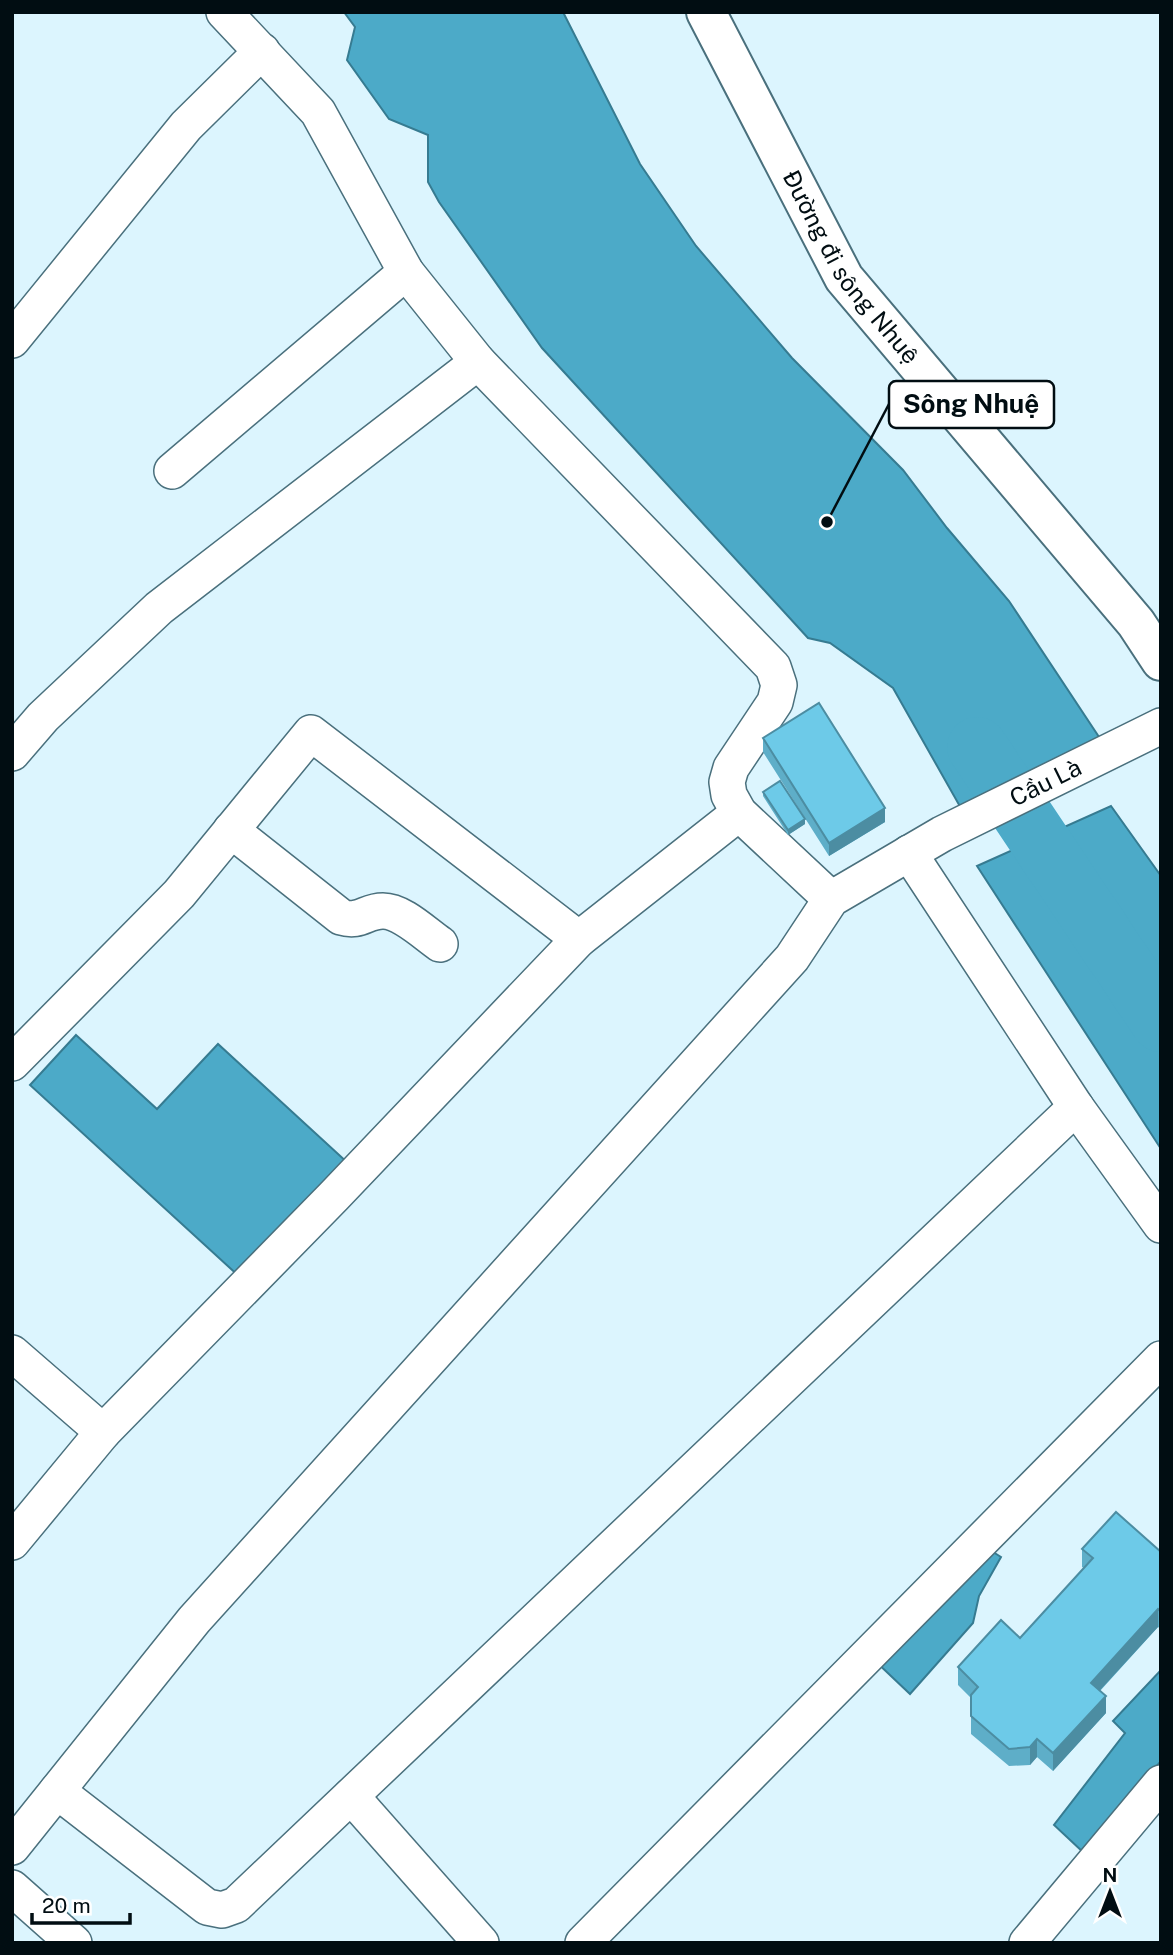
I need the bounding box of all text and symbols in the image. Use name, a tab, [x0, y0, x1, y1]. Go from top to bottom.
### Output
street label: Đường đi sông Nhuệ	[777, 165, 925, 369]
callout: Sông Nhuệ	[889, 381, 1054, 428]
text: Sông Nhuệ	[903, 388, 1039, 419]
street label: Cầu Là	[1005, 753, 1086, 811]
north arrow	[1075, 1857, 1145, 1927]
text: N	[1103, 1864, 1117, 1886]
scale bar	[32, 1882, 130, 1926]
text: 20 m	[42, 1893, 91, 1918]

